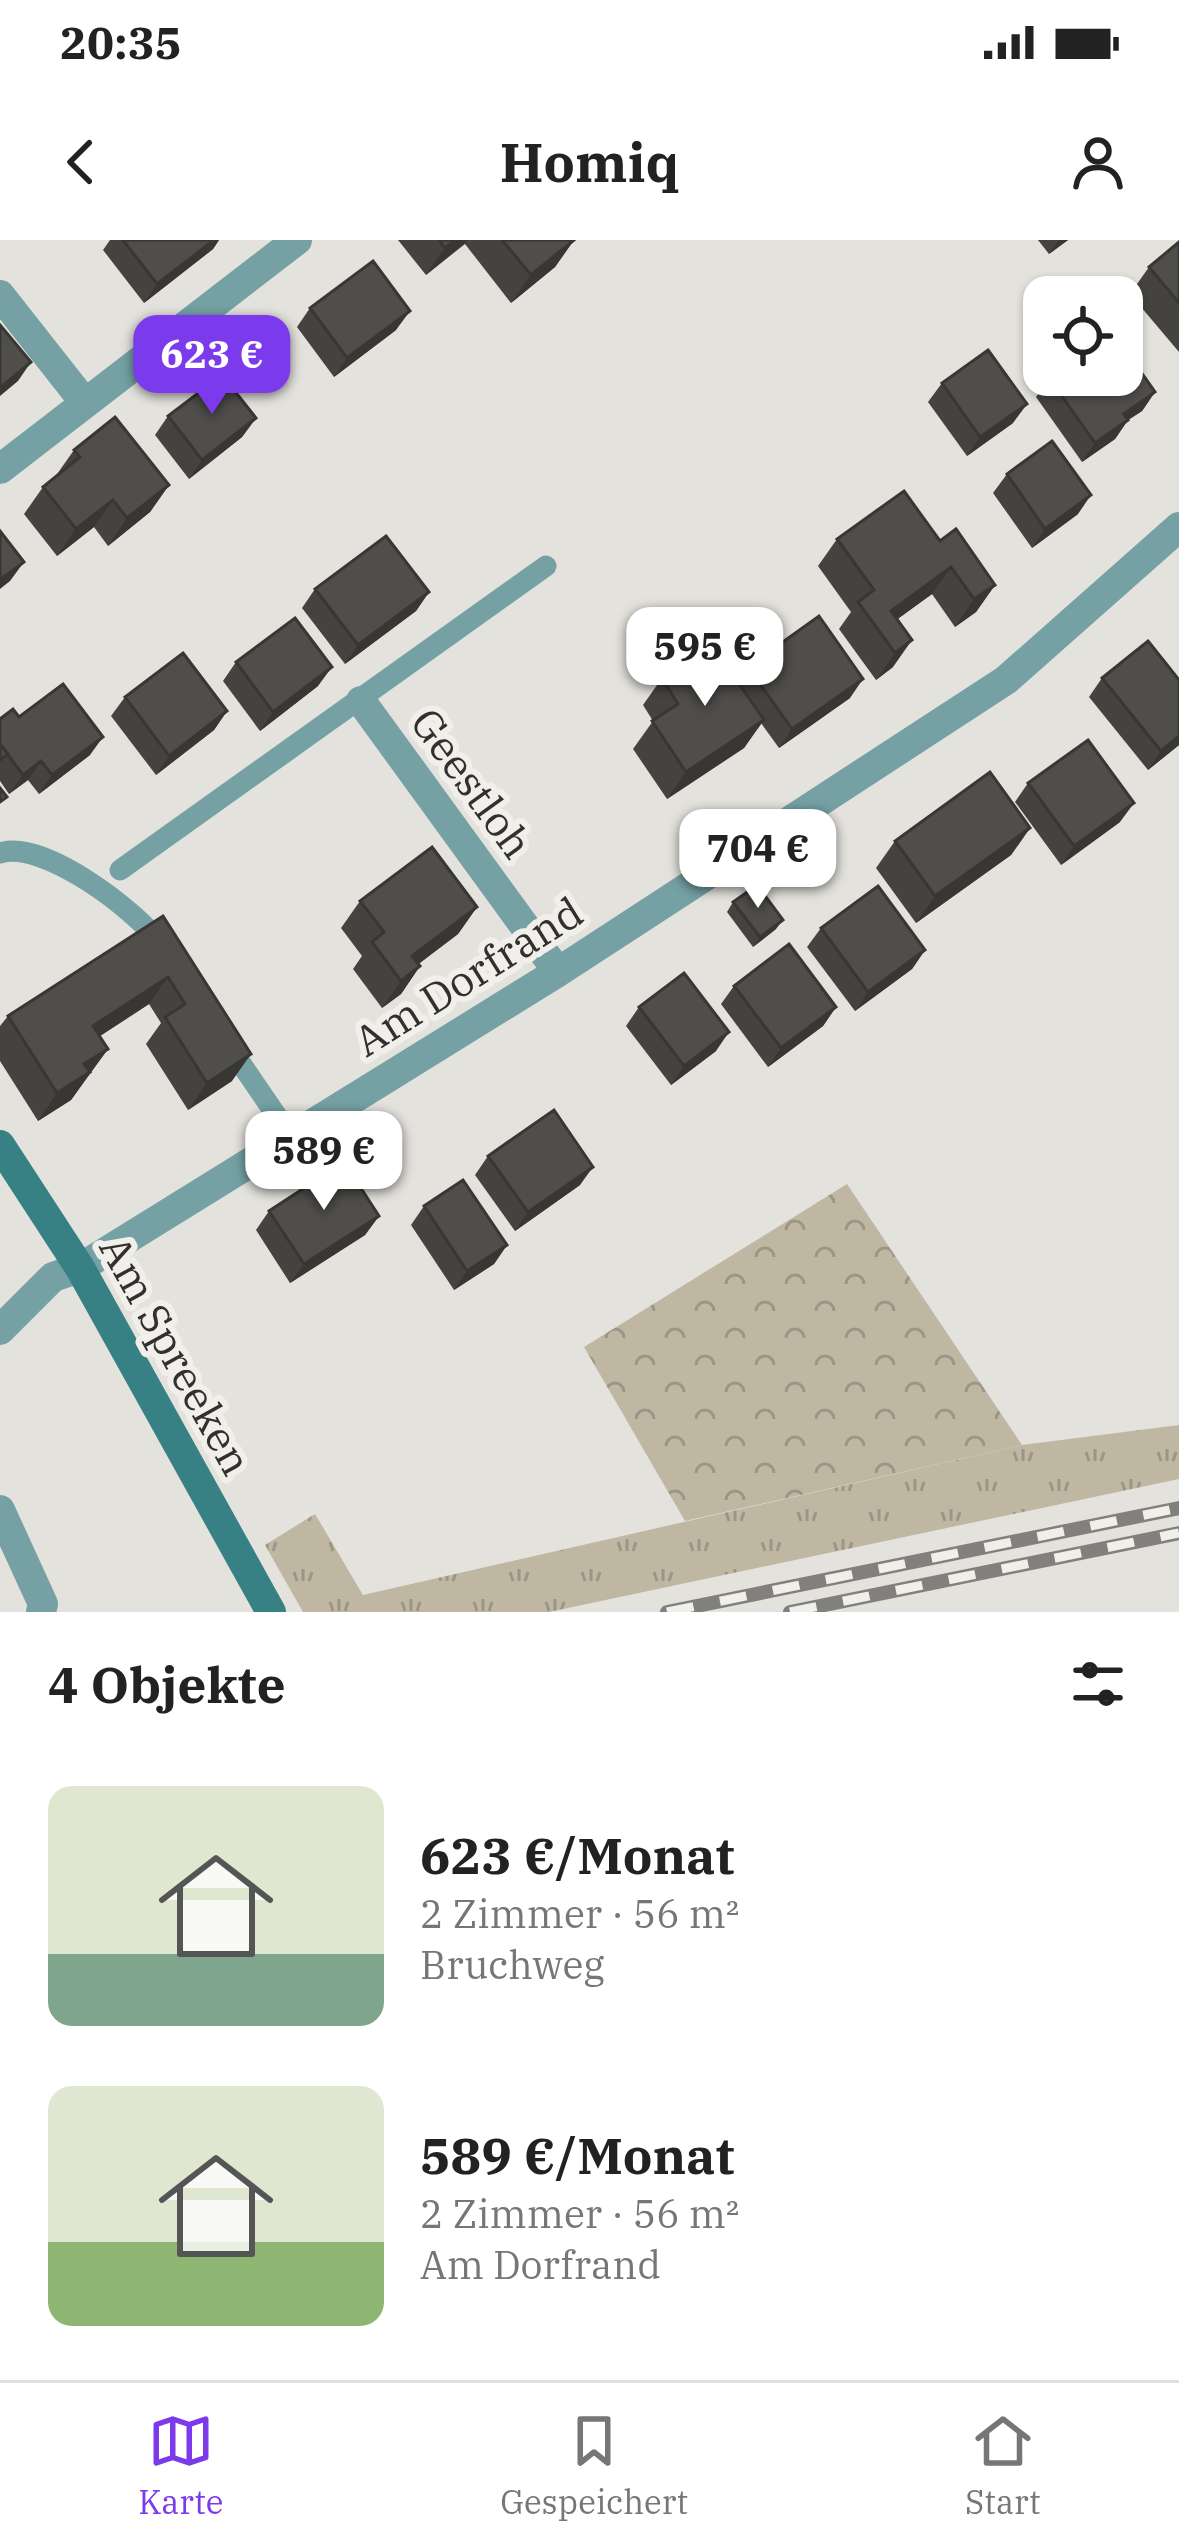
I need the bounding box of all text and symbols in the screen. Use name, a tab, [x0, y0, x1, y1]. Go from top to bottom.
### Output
text: 20:35	[60, 13, 182, 71]
text: Homiq	[500, 127, 679, 197]
icon: back	[48, 129, 114, 195]
icon: person	[1065, 129, 1131, 195]
map controls	[1023, 276, 1143, 396]
button: locate	[1023, 276, 1143, 396]
pin: 623 €	[128, 315, 296, 417]
text: 623 €	[160, 328, 264, 379]
pin: 595 €	[621, 607, 789, 709]
text: 595 €	[653, 620, 757, 671]
street label: Geestloh	[399, 697, 545, 869]
pin: 704 €	[674, 809, 842, 911]
text: 704 €	[706, 822, 810, 873]
street label: Am Dorfrand	[343, 884, 593, 1068]
pin: 589 €	[240, 1111, 408, 1213]
text: 589 €	[272, 1124, 376, 1175]
street label: Am Spreeken	[88, 1225, 264, 1485]
text: 4 Objekte	[48, 1651, 286, 1717]
icon: filters	[1065, 1651, 1131, 1717]
text: 623 €/Monat	[420, 1822, 734, 1888]
icon: home	[144, 1834, 288, 1978]
text: 2 Zimmer · 56 m²	[420, 1888, 739, 1939]
text: Bruchweg	[420, 1939, 605, 1990]
text: 589 €/Monat	[420, 2122, 734, 2188]
icon: home	[144, 2134, 288, 2278]
text: 2 Zimmer · 56 m²	[420, 2188, 739, 2239]
text: Am Dorfrand	[420, 2239, 661, 2290]
tab: Karte	[138, 2408, 223, 2523]
tab: Gespeichert	[500, 2408, 688, 2523]
tab: Start	[965, 2408, 1041, 2523]

